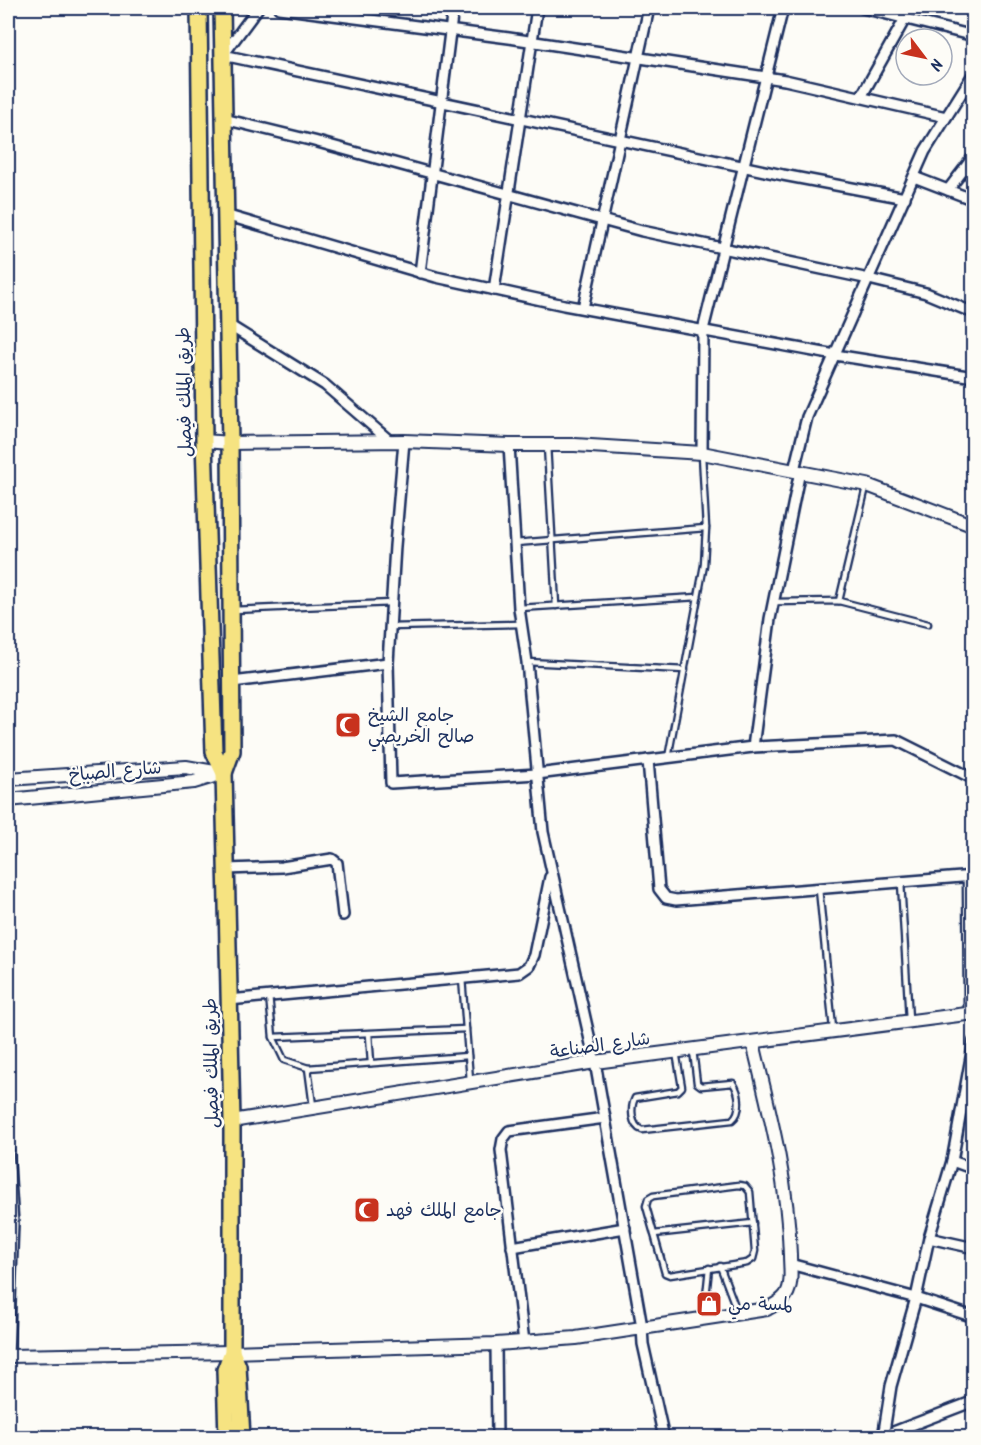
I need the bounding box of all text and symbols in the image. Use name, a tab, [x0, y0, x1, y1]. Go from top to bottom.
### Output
north arrow	[894, 27, 954, 87]
text: N	[922, 53, 949, 75]
street label: طريق الملك فيصل	[170, 327, 201, 457]
place label: جامع الشيخ صالح الخريصي	[368, 702, 474, 752]
mosque icon: جامع الشيخ صالح الخريصي	[333, 710, 363, 740]
street label: شارع الصباخ	[68, 754, 163, 791]
street label: طريق الملك فيصل	[197, 998, 228, 1128]
street label: شارع الصناعة	[548, 1025, 652, 1068]
mosque icon: جامع الملك فهد	[352, 1195, 382, 1225]
place label: جامع الملك فهد	[386, 1197, 502, 1226]
shop icon: لمسة مي	[694, 1289, 724, 1319]
place label: لمسة مي	[728, 1291, 793, 1320]

